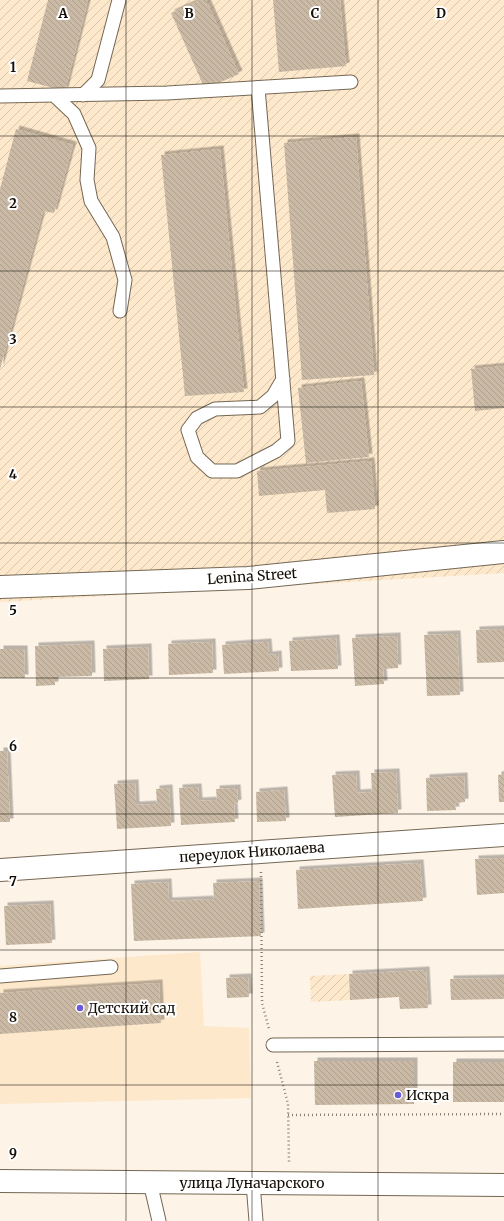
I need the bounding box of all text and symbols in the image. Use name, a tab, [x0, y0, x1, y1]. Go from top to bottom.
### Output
text: A	[57, 5, 68, 22]
text: B	[184, 5, 194, 22]
text: C	[311, 5, 320, 22]
text: D	[436, 5, 446, 22]
text: 1	[10, 59, 16, 76]
text: 2	[9, 195, 17, 212]
text: 3	[9, 331, 17, 348]
text: 4	[9, 466, 18, 483]
street label: Lenina Street	[206, 564, 298, 588]
text: 5	[9, 602, 17, 619]
text: 6	[9, 738, 17, 755]
street label: переулок Николаева	[179, 838, 326, 866]
text: 7	[9, 873, 17, 890]
place label: Детский сад	[88, 999, 176, 1017]
marker: Детский сад	[75, 1003, 85, 1013]
text: 8	[9, 1009, 17, 1026]
place label: Искра	[406, 1086, 450, 1104]
marker: Искра	[393, 1090, 403, 1100]
text: 9	[9, 1145, 17, 1162]
street label: улица Луначарского	[180, 1174, 324, 1192]

